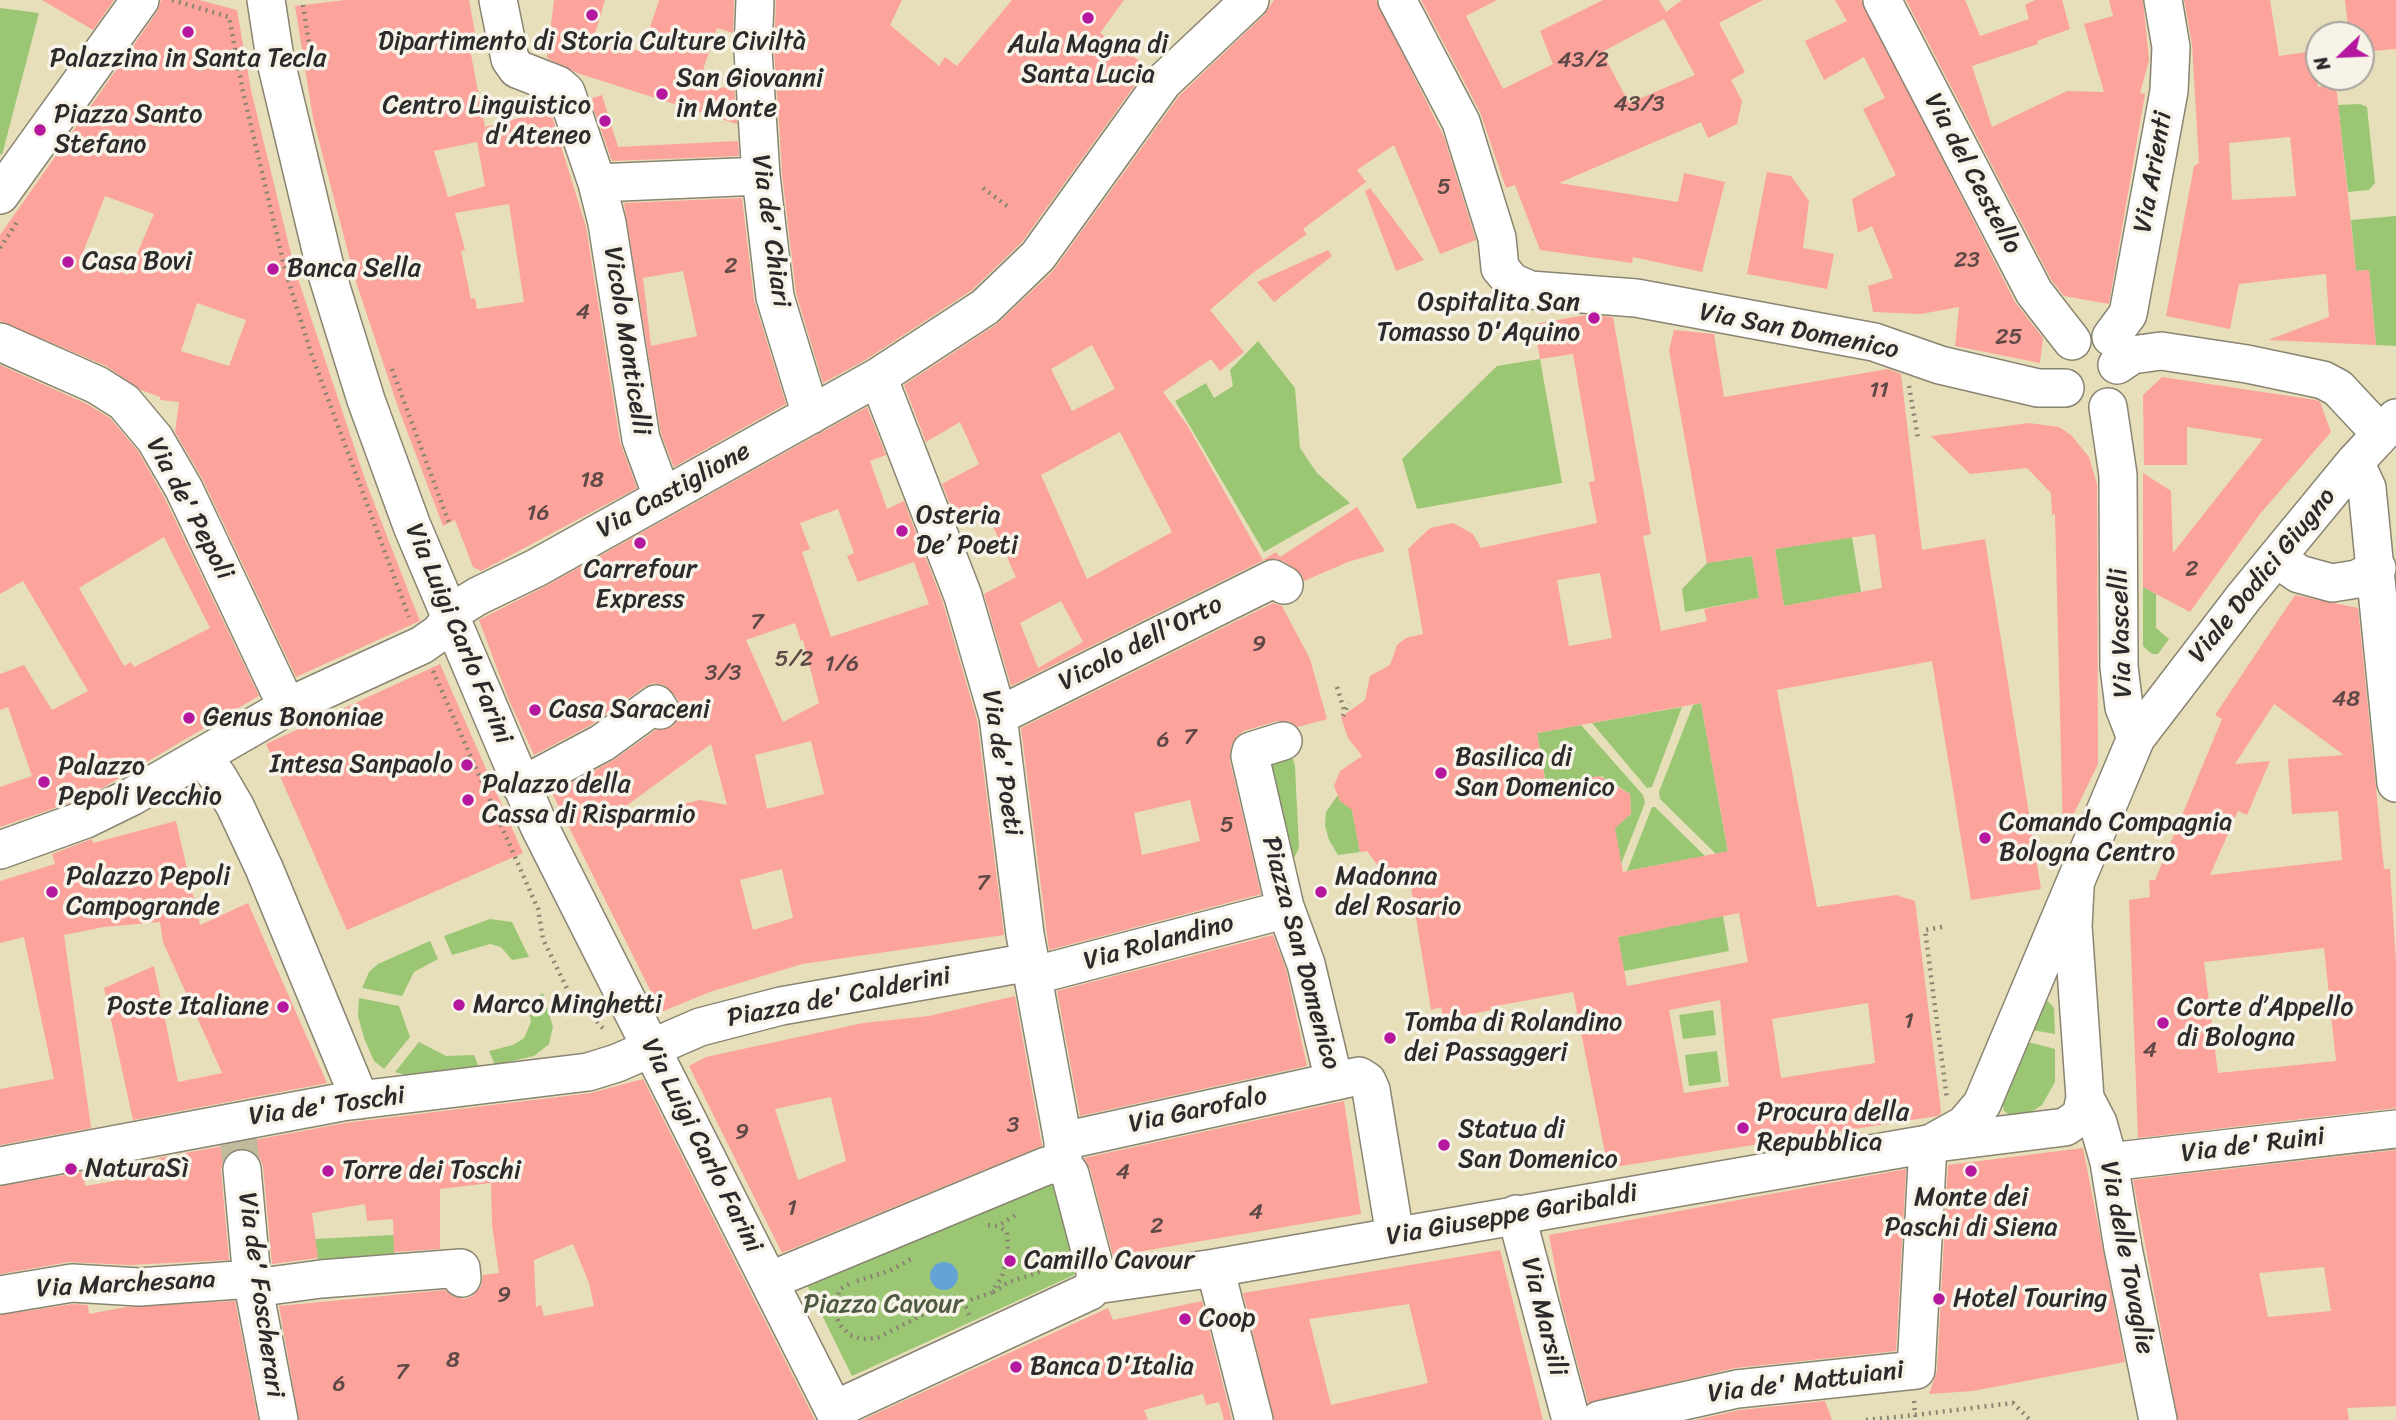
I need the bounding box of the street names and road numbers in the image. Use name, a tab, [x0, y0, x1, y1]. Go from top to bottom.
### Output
street label: Via del Cestello	[1917, 88, 2027, 260]
street label: Via Arienti	[2128, 109, 2180, 235]
street label: Via de' Chiari	[744, 153, 796, 309]
street label: Vicolo Monticelli	[596, 245, 656, 437]
street label: Via San Domenico	[1697, 297, 1901, 367]
street label: Via de' Pepoli	[138, 433, 240, 585]
street label: Via Castiglione	[592, 436, 756, 546]
street label: Viale Dodici Giugno	[2183, 482, 2343, 670]
street label: Via Luigi Carlo Farini	[397, 519, 519, 749]
street label: Via Vascelli	[2104, 568, 2140, 698]
street label: Vicolo dell'Orto	[1054, 589, 1228, 699]
street label: Via de' Poeti	[974, 688, 1028, 838]
street label: Piazza San Domenico	[1254, 833, 1346, 1073]
street label: Via Rolandino	[1081, 908, 1237, 978]
street label: Piazza de' Calderini	[725, 961, 953, 1035]
street label: Via Luigi Carlo Farini	[633, 1034, 769, 1258]
street label: Via de' Toschi	[247, 1081, 407, 1133]
street label: Via Garofalo	[1126, 1081, 1270, 1141]
street label: Via de' Ruini	[2180, 1122, 2326, 1170]
street label: Via delle Tovaglie	[2092, 1159, 2160, 1357]
street label: Via Giuseppe Garibaldi	[1384, 1179, 1640, 1253]
street label: Via de' Foscherari	[230, 1190, 290, 1400]
street label: Via Marsili	[1513, 1254, 1573, 1380]
street label: Via Marchesana	[36, 1265, 216, 1305]
street label: Via de' Mattuiani	[1706, 1356, 1906, 1410]

